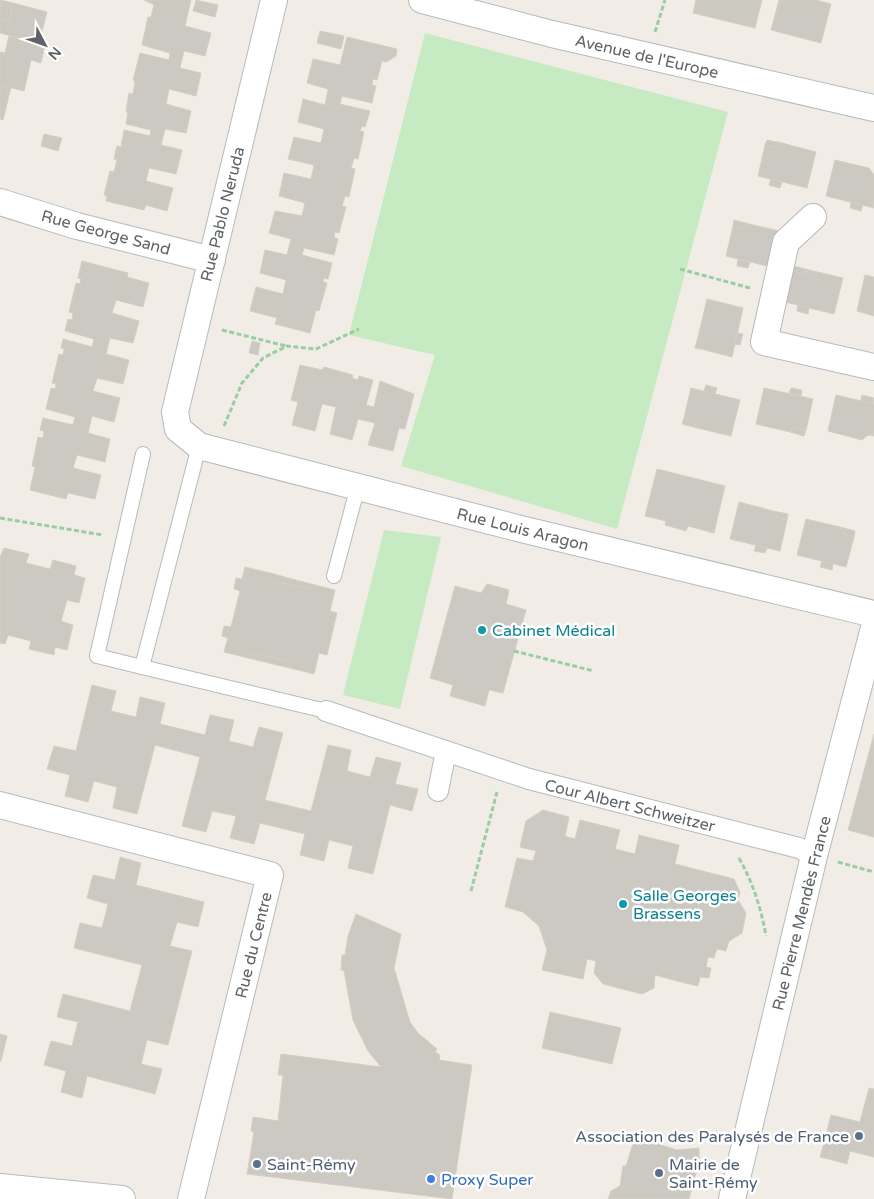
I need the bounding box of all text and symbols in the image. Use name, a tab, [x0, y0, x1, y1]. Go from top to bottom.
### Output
north arrow	[20, 20, 70, 70]
street label: Avenue de l'Europe	[573, 31, 721, 83]
text: N	[44, 43, 65, 63]
street label: Rue Pablo Neruda	[197, 145, 249, 284]
street label: Rue George Sand	[39, 206, 173, 260]
street label: Rue Louis Aragon	[455, 504, 591, 556]
place label: Cabinet Médical	[492, 621, 615, 641]
marker: Cabinet Médical	[476, 624, 488, 636]
street label: Cour Albert Schweitzer	[543, 775, 718, 837]
street label: Rue Pierre Mendès France	[768, 814, 836, 1013]
place label: Salle Georges Brassens	[633, 886, 737, 924]
street label: Rue du Centre	[231, 890, 277, 1000]
marker: Salle Georges Brassens	[617, 898, 629, 910]
place label: Association des Paralysés de France	[575, 1127, 849, 1147]
marker: Association des Paralysés de France	[853, 1130, 865, 1142]
place label: Saint-Rémy	[267, 1155, 356, 1175]
place label: Mairie de Saint-Rémy	[669, 1155, 758, 1193]
marker: Saint-Rémy	[251, 1158, 263, 1170]
marker: Mairie de Saint-Rémy	[653, 1167, 665, 1179]
place label: Proxy Super	[441, 1170, 534, 1190]
marker: Proxy Super	[425, 1173, 437, 1185]

